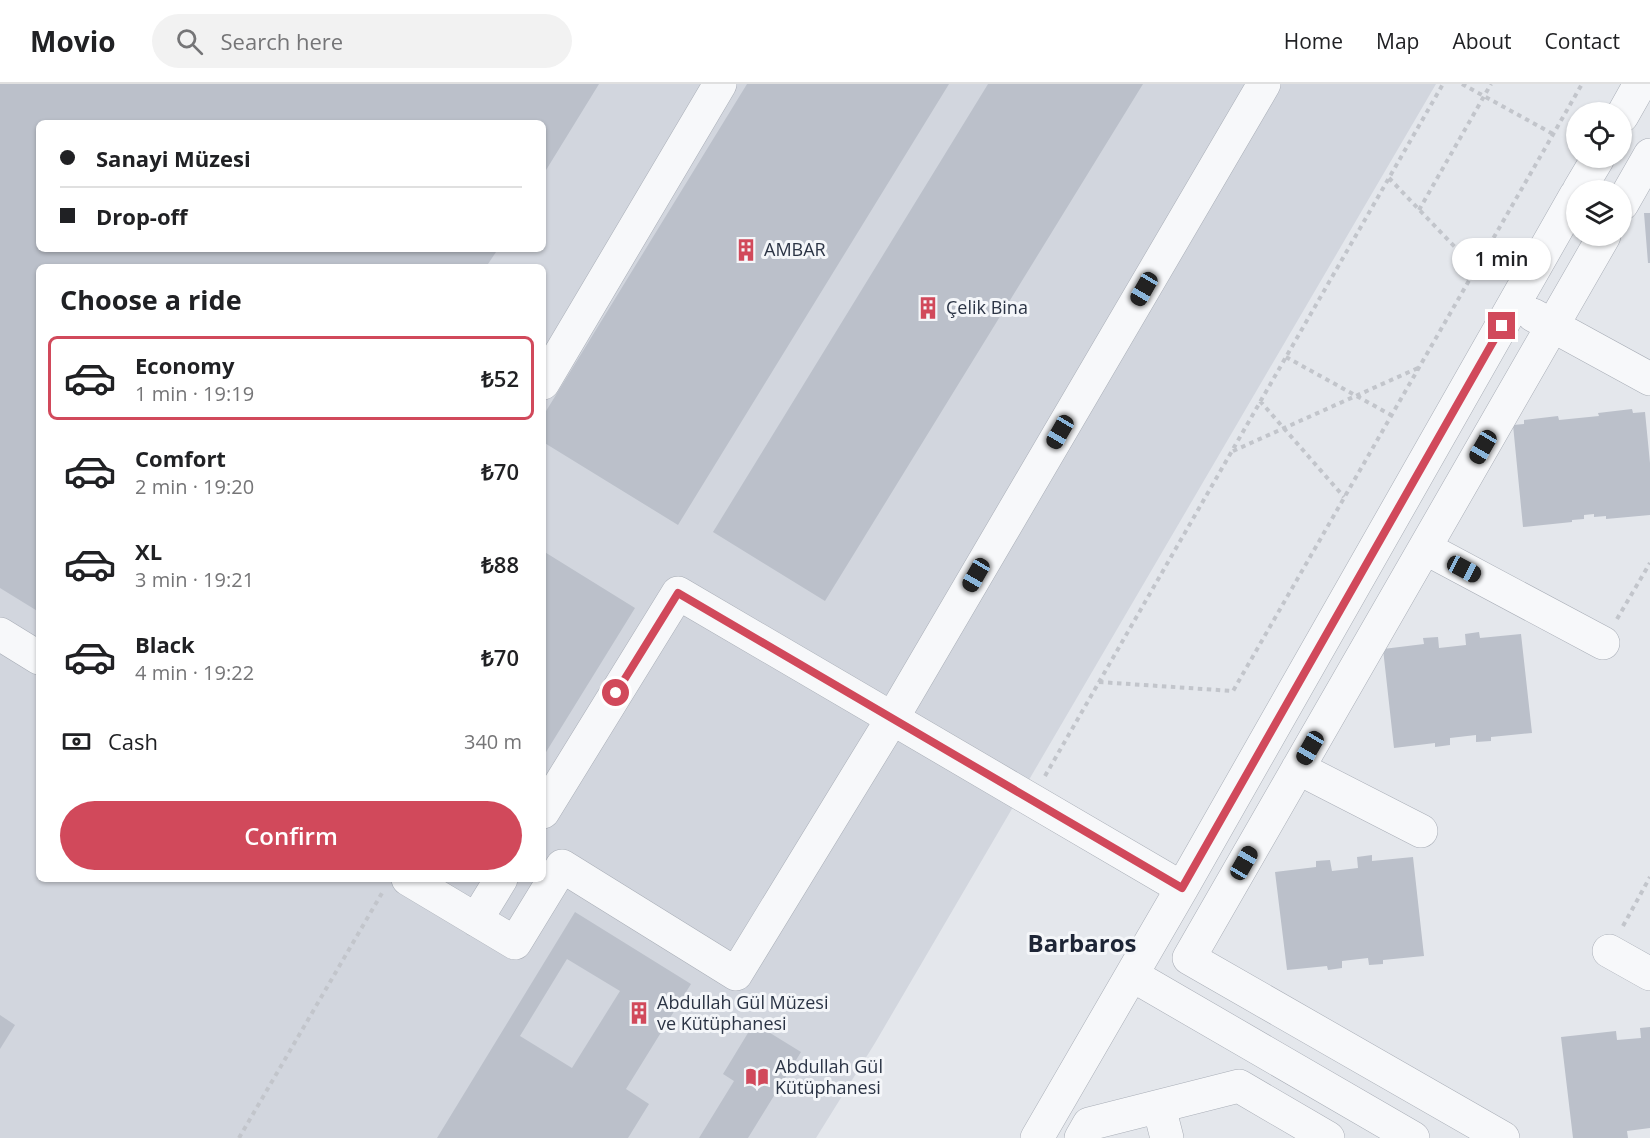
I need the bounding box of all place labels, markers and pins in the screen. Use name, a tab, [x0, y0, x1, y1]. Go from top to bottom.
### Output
building icon: AMBAR	[733, 237, 759, 263]
place label: AMBAR	[764, 237, 826, 261]
building icon: Çelik Bina	[915, 295, 941, 321]
place label: Çelik Bina	[946, 295, 1028, 319]
place label: Abdullah Gül Müzesi ve Kütüphanesi	[657, 990, 829, 1035]
building icon: Abdullah Gül Müzesi ve Kütüphanesi	[626, 1000, 652, 1026]
place label: Abdullah Gül Kütüphanesi	[775, 1054, 883, 1099]
library icon: Abdullah Gül Kütüphanesi	[744, 1064, 770, 1090]

